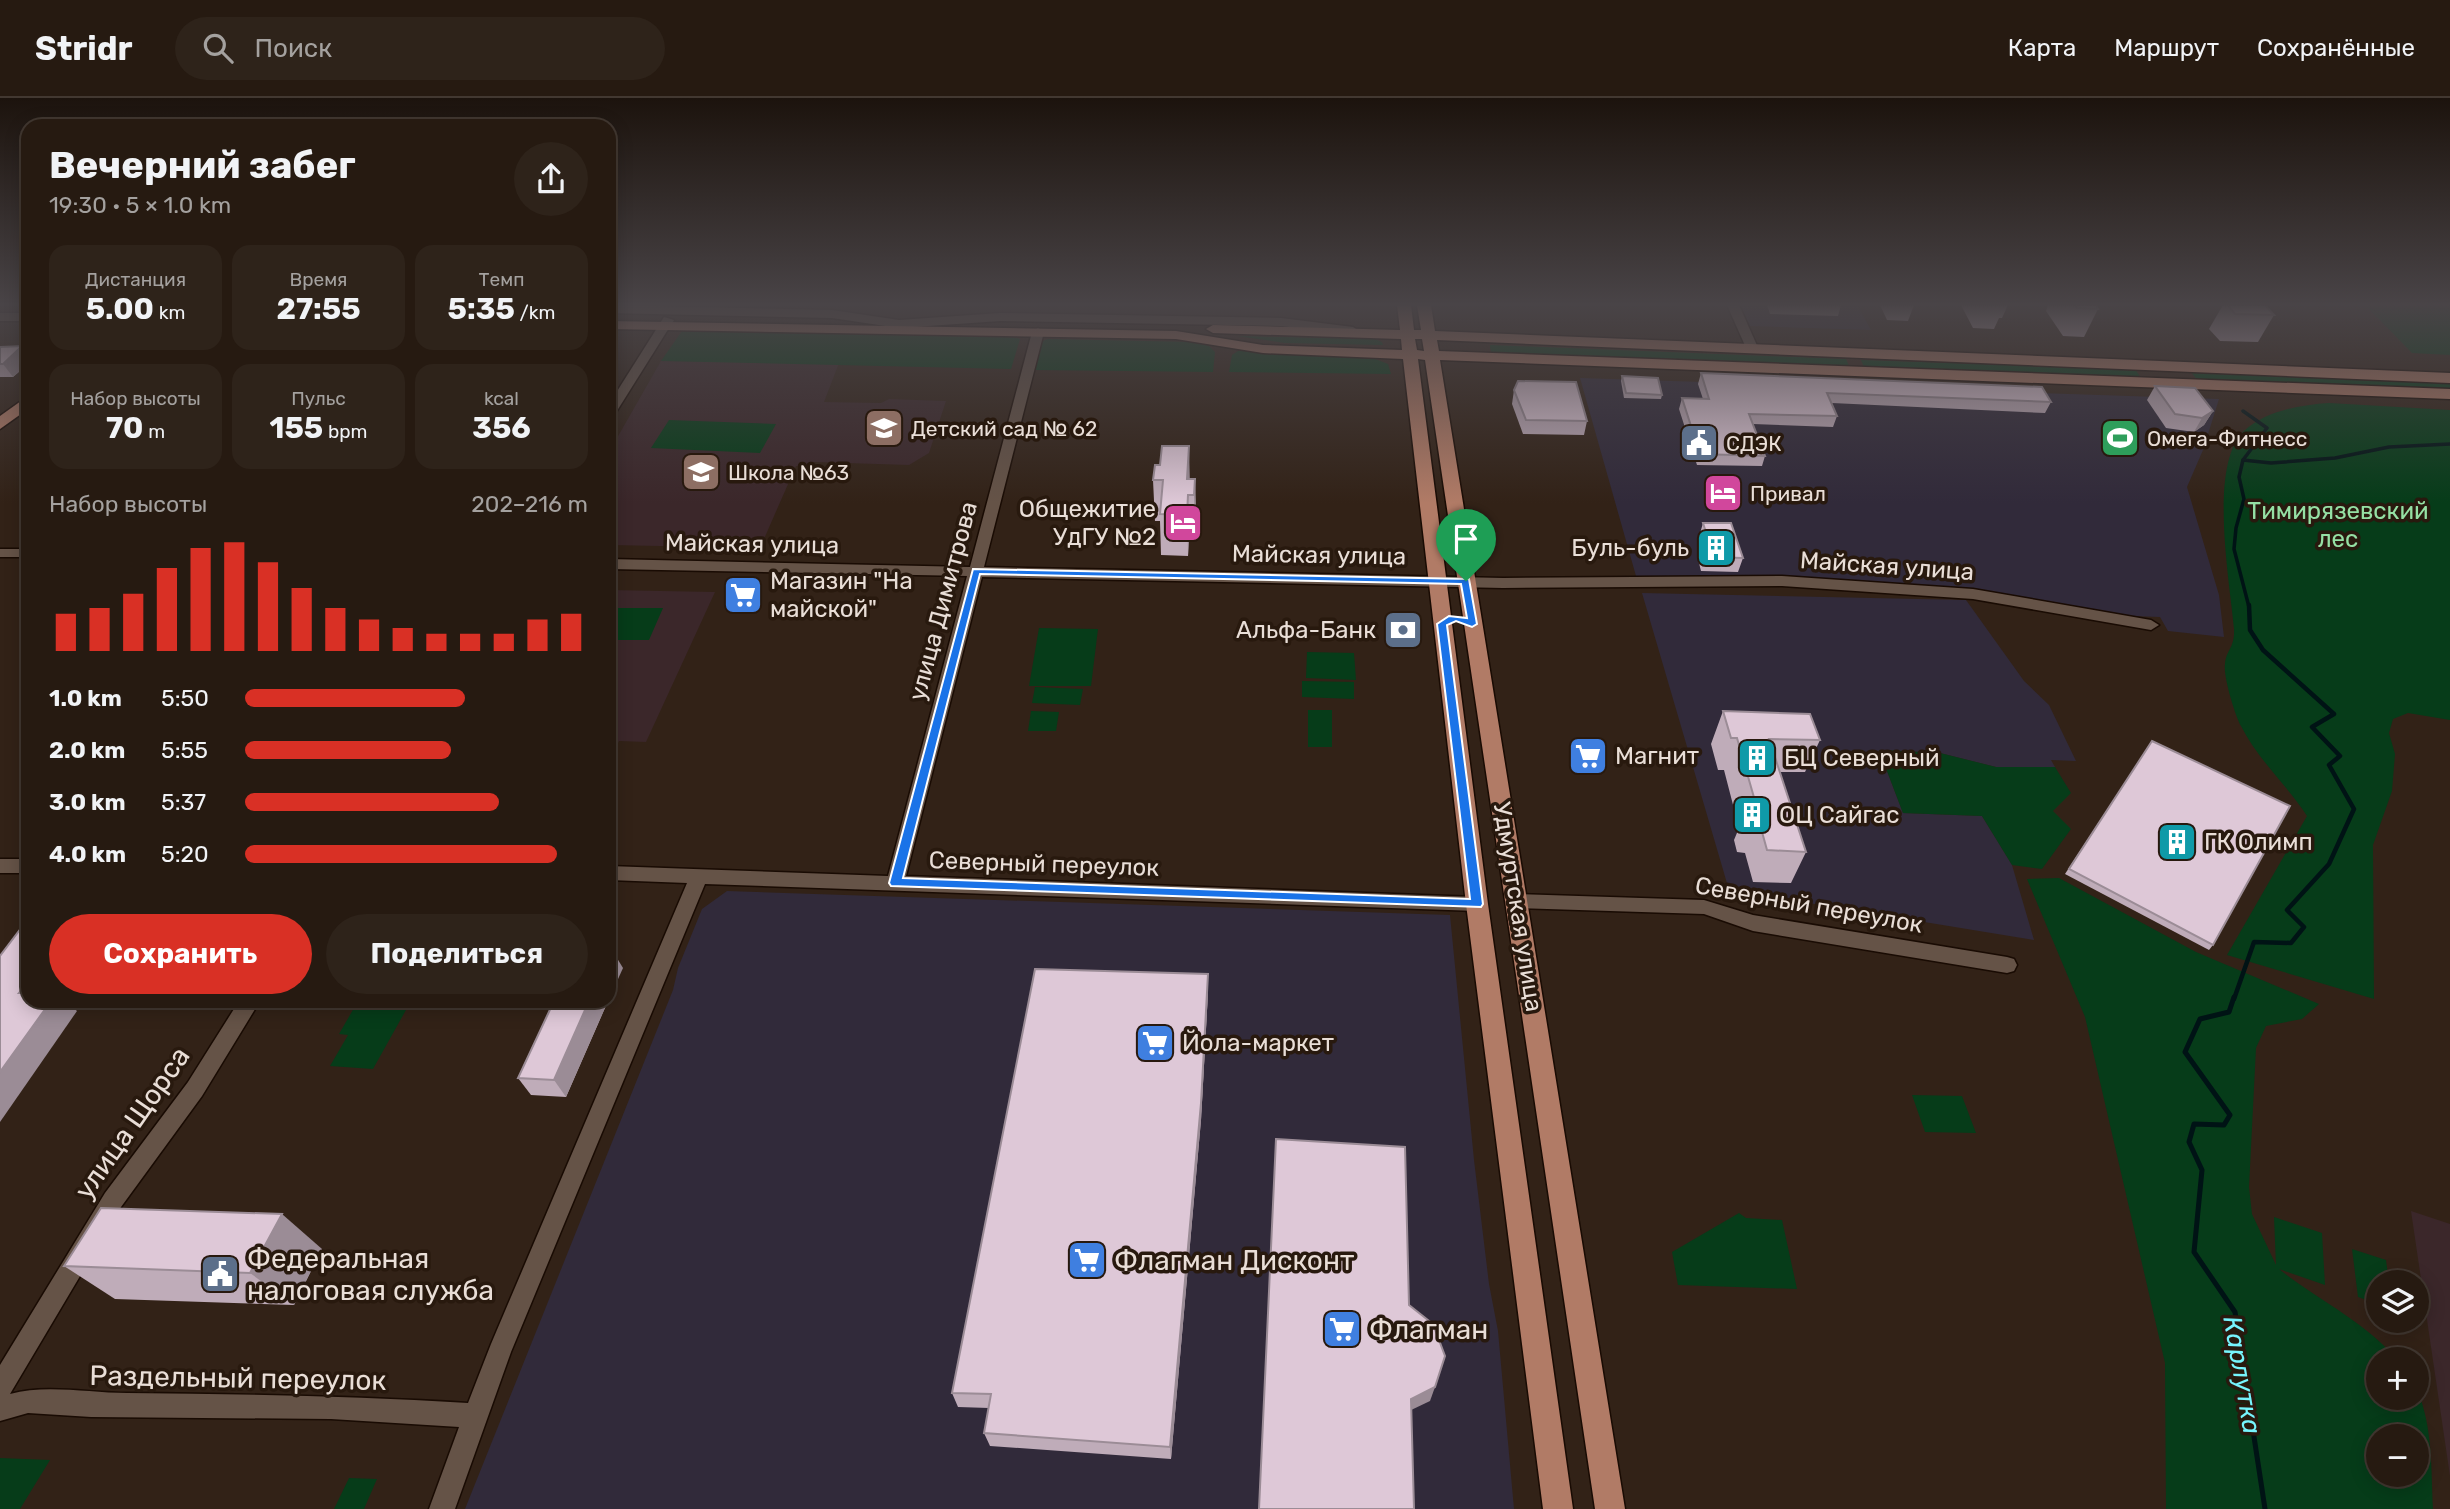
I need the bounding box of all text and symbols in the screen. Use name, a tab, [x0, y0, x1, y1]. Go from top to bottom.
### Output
search box	[175, 17, 665, 80]
text: Stridr	[35, 29, 133, 68]
icon: search	[199, 29, 237, 67]
text: Поиск	[255, 33, 332, 64]
text: Карта	[2008, 34, 2076, 62]
text: Маршрут	[2114, 34, 2219, 62]
text: Сохранённые	[2257, 34, 2415, 62]
text: Вечерний забег	[49, 142, 356, 188]
button: share	[514, 142, 588, 216]
text: 19:30 · 5 × 1.0 km	[49, 191, 231, 219]
text: Дистанция	[85, 268, 186, 291]
text: Время	[290, 268, 347, 291]
text: Темп	[479, 268, 524, 291]
text: 5.00	[86, 291, 154, 327]
text: 27:55	[276, 291, 361, 327]
text: 5:35	[448, 291, 515, 327]
text: km	[154, 301, 185, 324]
text: /km	[515, 301, 555, 324]
text: Набор высоты	[70, 387, 201, 410]
text: Пульс	[291, 387, 346, 410]
text: kcal	[484, 387, 519, 410]
school or university icon: Детский сад № 62	[863, 407, 905, 449]
text: 70	[106, 410, 144, 446]
text: 155	[270, 410, 323, 446]
text: 356	[472, 410, 531, 446]
place label: Детский сад № 62	[911, 416, 1097, 441]
sports icon: Омега-Фитнесс	[2099, 417, 2141, 459]
text: m	[144, 420, 165, 443]
text: bpm	[323, 420, 367, 443]
public building icon: СДЭК	[1678, 422, 1720, 464]
place label: Омега-Фитнесс	[2147, 426, 2307, 451]
place label: СДЭК	[1726, 431, 1782, 456]
school or university icon: Школа №63	[680, 451, 722, 493]
place label: Школа №63	[728, 460, 849, 485]
hotel icon: Привал	[1702, 472, 1744, 514]
place label: Привал	[1750, 481, 1826, 506]
text: Набор высоты	[49, 490, 207, 518]
text: 202–216 m	[471, 490, 588, 518]
place label: Общежитие УдГУ №2	[1019, 495, 1156, 551]
park label: Тимирязевский лес	[2247, 497, 2429, 553]
street label: улица Димитрова	[903, 499, 983, 703]
hotel icon: Общежитие УдГУ №2	[1162, 502, 1204, 544]
pin	[1436, 509, 1496, 581]
icon: arrive	[1447, 520, 1485, 558]
building icon: Буль-буль	[1695, 527, 1737, 569]
street label: Майская улица	[665, 528, 839, 560]
place label: Буль-буль	[1571, 534, 1689, 562]
street label: Майская улица	[1232, 539, 1406, 571]
street label: Майская улица	[1799, 546, 1975, 586]
place label: Магазин "На майской"	[770, 567, 913, 623]
supermarket icon: Магазин "На майской"	[722, 574, 764, 616]
bank icon: Альфа-Банк	[1382, 609, 1424, 651]
place label: Альфа-Банк	[1236, 616, 1376, 644]
text: 1.0 km	[49, 684, 122, 712]
text: 5:50	[161, 684, 209, 712]
supermarket icon: Магнит	[1567, 735, 1609, 777]
text: 2.0 km	[49, 736, 125, 764]
text: 5:55	[161, 736, 208, 764]
building icon: БЦ Северный	[1736, 737, 1778, 779]
place label: Магнит	[1615, 742, 1699, 770]
place label: БЦ Северный	[1784, 744, 1940, 772]
text: 3.0 km	[49, 788, 126, 816]
text: 5:37	[161, 788, 206, 816]
building icon: ОЦ Сайгас	[1731, 794, 1773, 836]
street label: Удмуртская улица	[1488, 800, 1548, 1014]
place label: ОЦ Сайгас	[1779, 801, 1899, 829]
building icon: ГК Олимп	[2156, 821, 2198, 863]
place label: ГК Олимп	[2204, 828, 2313, 856]
text: 4.0 km	[49, 840, 126, 868]
text: 5:20	[161, 840, 209, 868]
street label: Северный переулок	[928, 846, 1160, 882]
street label: Северный переулок	[1693, 871, 1925, 939]
button: Сохранить	[49, 914, 312, 994]
button: Поделиться	[326, 914, 588, 994]
supermarket icon: Йола-маркет	[1134, 1022, 1176, 1064]
place label: Йола-маркет	[1182, 1029, 1334, 1057]
street label: улица Щорса	[67, 1040, 197, 1206]
supermarket icon: Флагман Дисконт	[1066, 1239, 1108, 1281]
place label: Федеральная налоговая служба	[247, 1242, 494, 1307]
place label: Флагман Дисконт	[1114, 1244, 1354, 1277]
public building icon: Федеральная налоговая служба	[199, 1253, 241, 1295]
map controls	[2366, 1270, 2429, 1487]
button: layers	[2366, 1270, 2429, 1333]
supermarket icon: Флагман	[1321, 1308, 1363, 1350]
place label: Флагман	[1369, 1313, 1488, 1346]
water label: Карлутка	[2216, 1314, 2268, 1436]
button: +	[2366, 1347, 2429, 1410]
street label: Раздельный переулок	[89, 1359, 387, 1397]
button: −	[2366, 1424, 2429, 1487]

